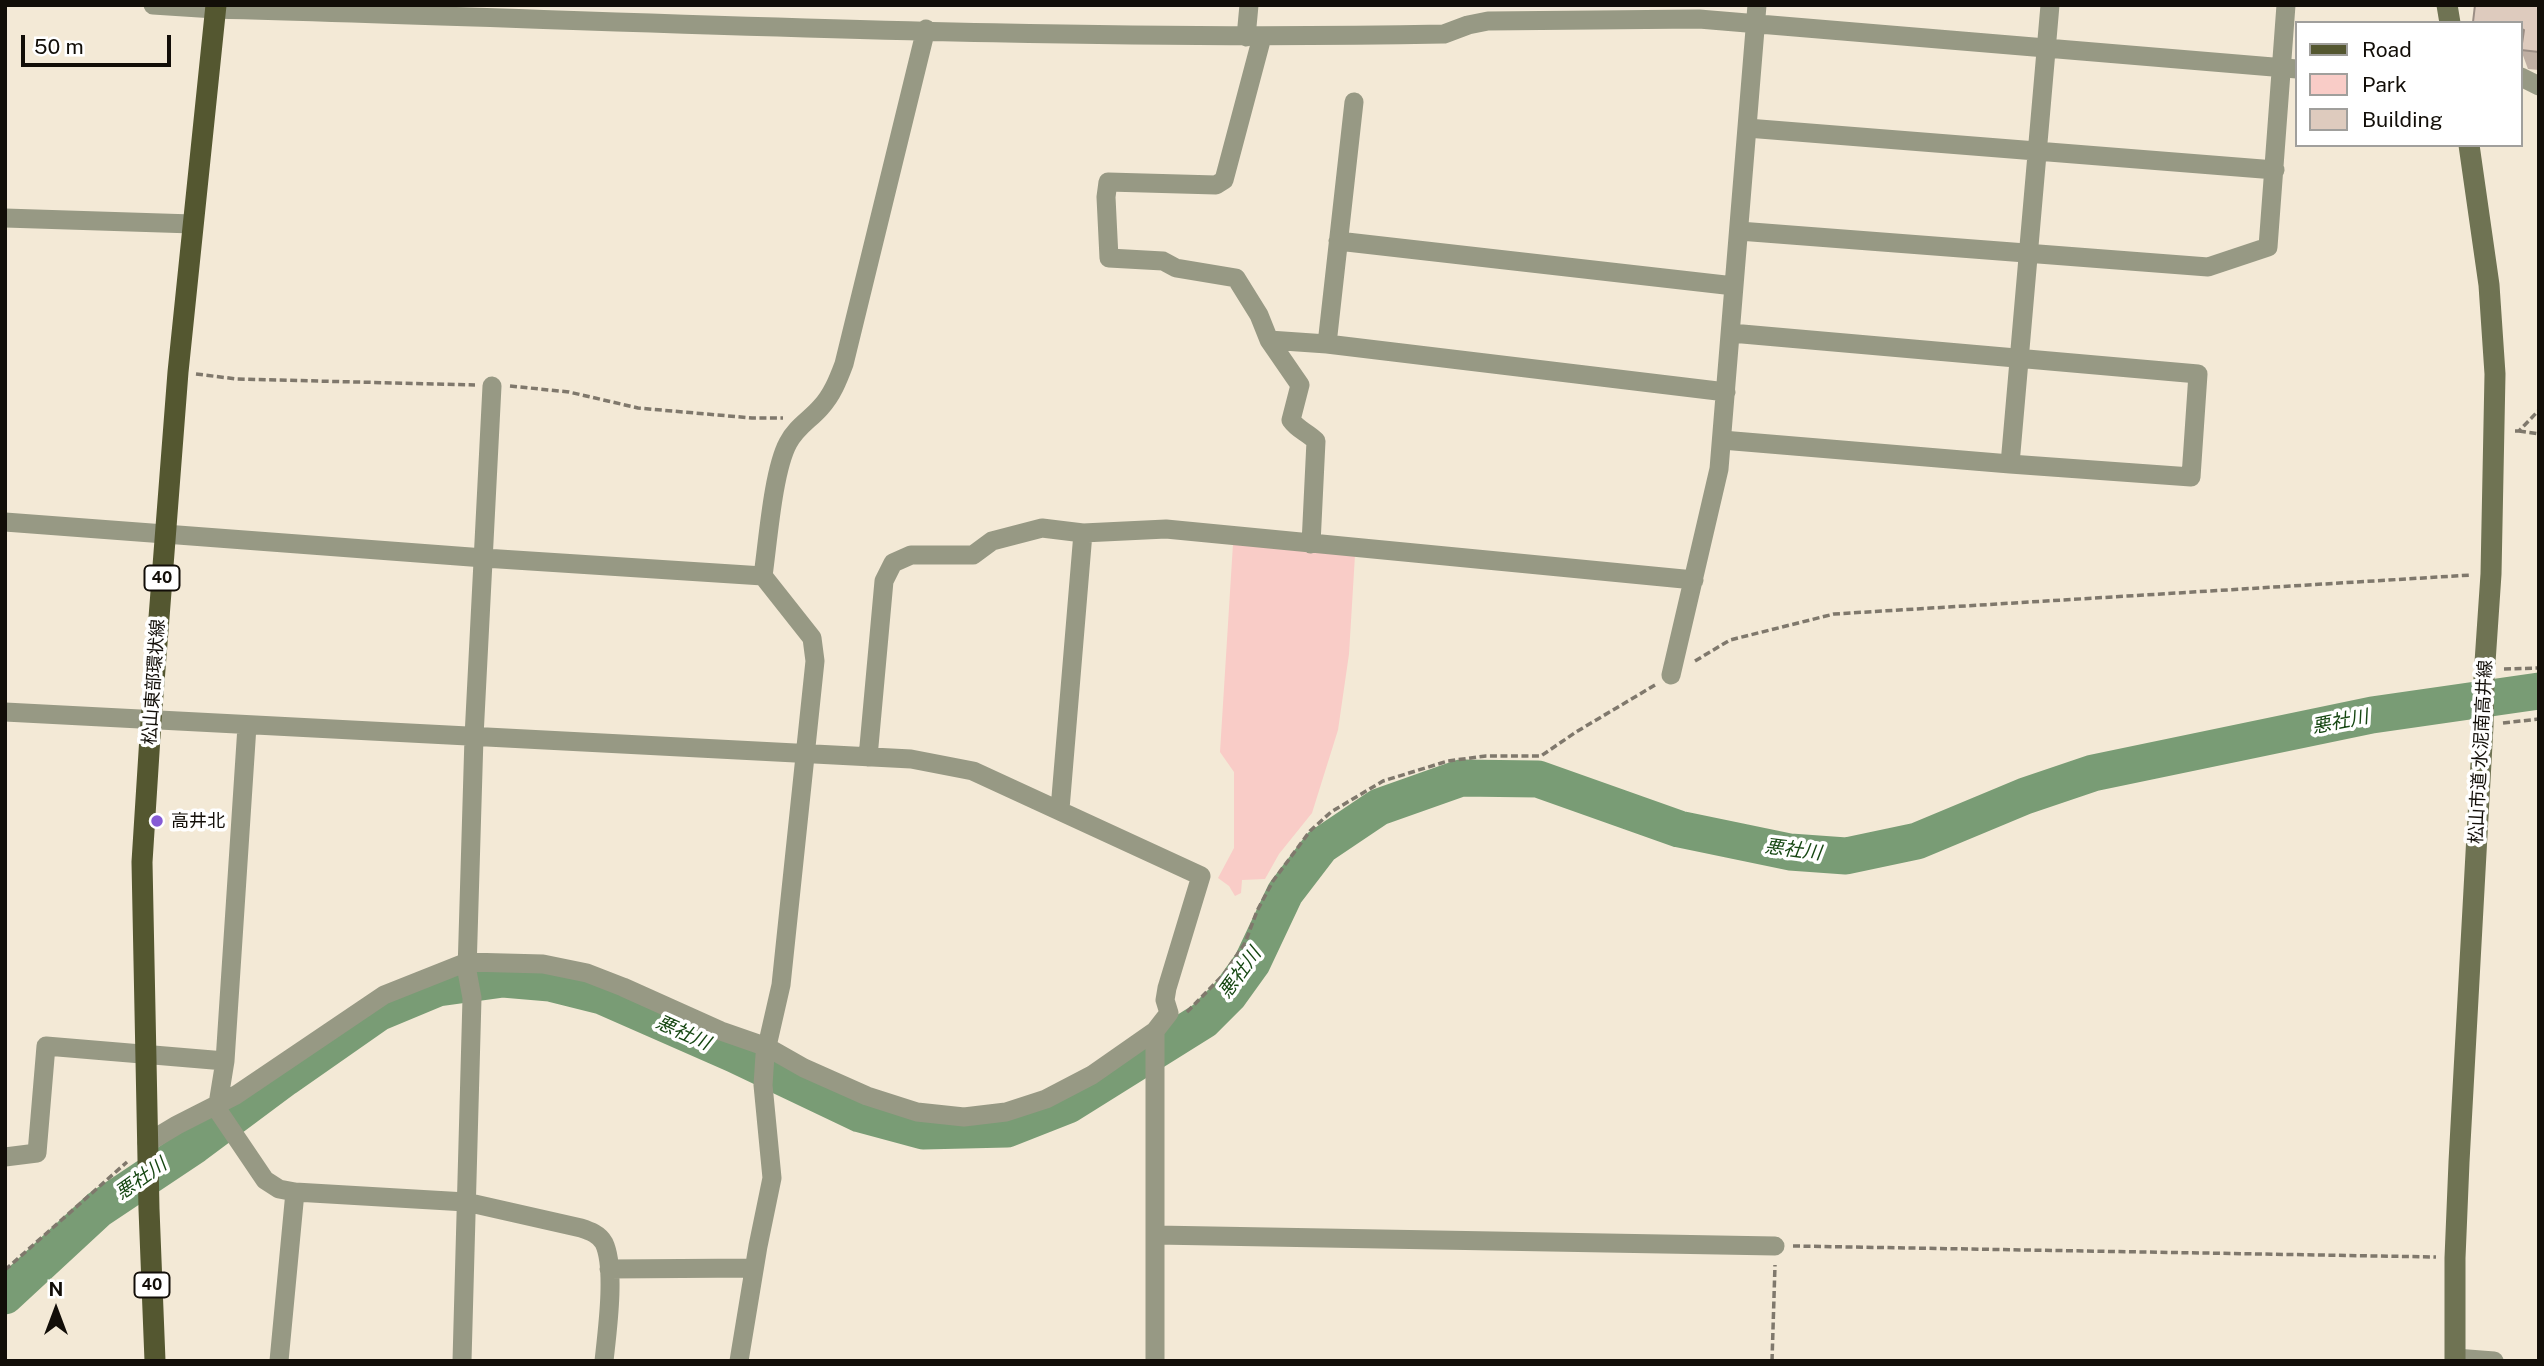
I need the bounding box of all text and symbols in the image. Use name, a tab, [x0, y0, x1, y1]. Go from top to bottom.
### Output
scale bar	[24, 21, 175, 65]
legend	[2296, 21, 2523, 147]
text: 50 m	[34, 34, 84, 59]
text: Road	[2362, 37, 2412, 62]
text: Park	[2362, 72, 2407, 97]
text: Building	[2362, 107, 2443, 132]
road number: 40	[144, 566, 180, 590]
street label: 松山東部環状線	[139, 618, 169, 746]
street label: 松山市道 水泥南高井線	[2465, 659, 2497, 845]
water label: 悪社川	[2310, 705, 2370, 739]
place label: 高井北	[171, 810, 225, 832]
marker: 高井北	[149, 813, 165, 829]
water label: 悪社川	[1763, 835, 1823, 865]
water label: 悪社川	[1214, 943, 1266, 1003]
water label: 悪社川	[652, 1011, 714, 1055]
water label: 悪社川	[111, 1153, 171, 1205]
road number: 40	[134, 1273, 170, 1298]
north arrow	[21, 1275, 91, 1345]
text: N	[49, 1278, 63, 1300]

